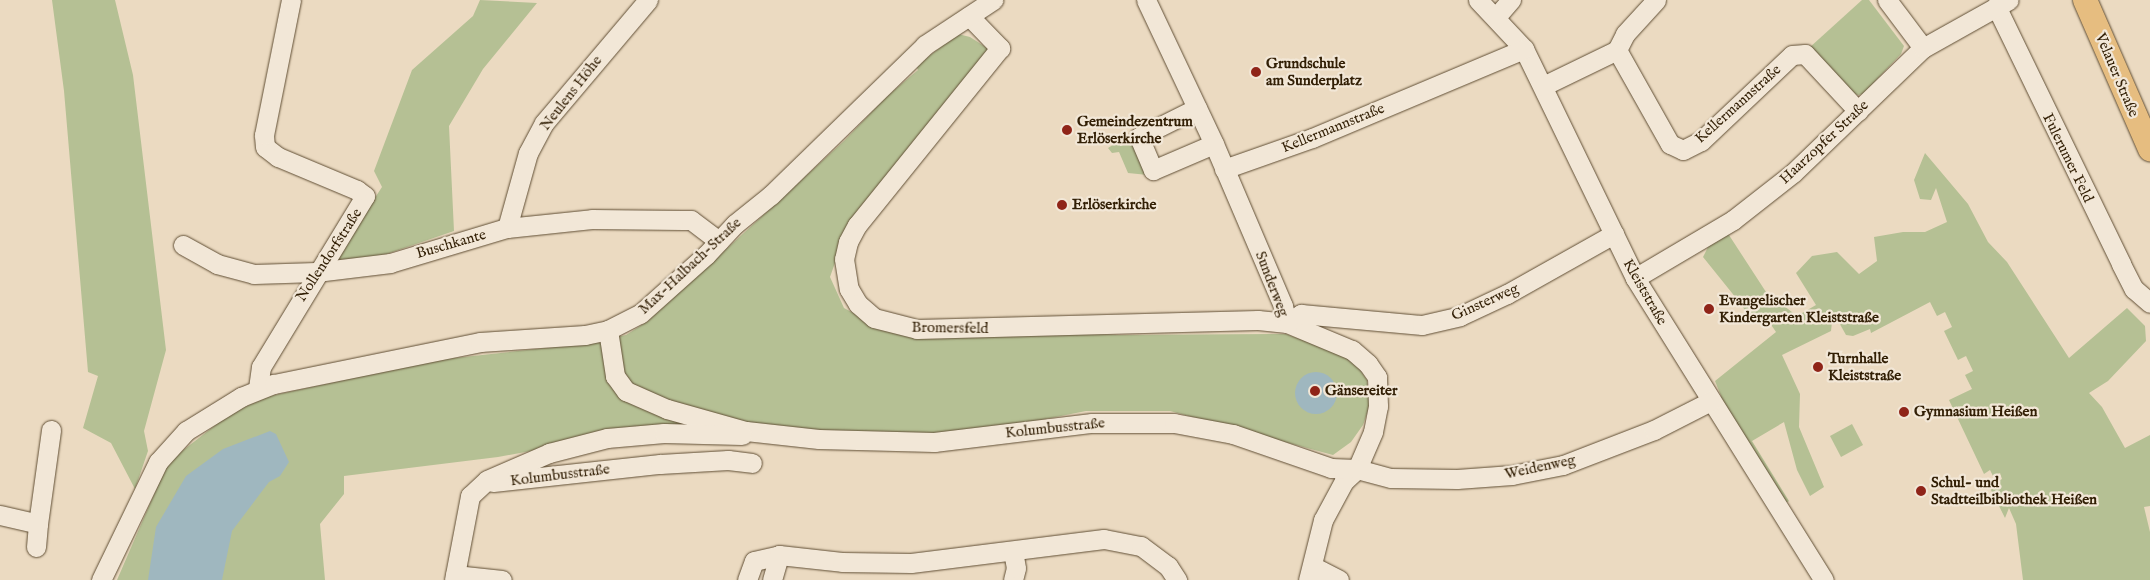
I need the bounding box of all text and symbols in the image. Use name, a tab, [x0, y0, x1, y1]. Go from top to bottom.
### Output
street label: Velauer Straße	[2091, 30, 2143, 120]
street label: Neulens Höhe	[536, 52, 606, 134]
place label: Grundschule am Sunderplatz	[1266, 54, 1362, 89]
street label: Kellermannstraße	[1691, 61, 1785, 147]
marker: Grundschule am Sunderplatz	[1250, 66, 1262, 78]
street label: Haarzopfer Straße	[1776, 96, 1872, 188]
street label: Kellermannstraße	[1279, 99, 1387, 157]
street label: Fulerumer Feld	[2039, 110, 2097, 206]
place label: Gemeindezentrum Erlöserkirche	[1077, 112, 1193, 147]
marker: Gemeindezentrum Erlöserkirche	[1061, 124, 1073, 136]
place label: Erlöserkirche	[1072, 196, 1156, 214]
marker: Erlöserkirche	[1056, 199, 1068, 211]
street label: Nollendorfstraße	[292, 205, 366, 305]
street label: Max-Halbach-Straße	[635, 214, 745, 318]
street label: Buschkante	[414, 225, 488, 263]
street label: Sunderweg	[1251, 249, 1293, 319]
street label: Kleiststraße	[1619, 256, 1671, 328]
street label: Ginsterweg	[1449, 279, 1521, 325]
place label: Evangelischer Kindergarten Kleiststraße	[1719, 291, 1879, 326]
marker: Evangelischer Kindergarten Kleiststraße	[1703, 303, 1715, 315]
street label: Bromersfeld	[911, 318, 989, 338]
place label: Turnhalle Kleiststraße	[1828, 349, 1901, 384]
marker: Turnhalle Kleiststraße	[1812, 361, 1824, 373]
place label: Gänsereiter	[1325, 382, 1397, 400]
marker: Gänsereiter	[1309, 385, 1321, 397]
place label: Gymnasium Heißen	[1914, 403, 2037, 421]
marker: Gymnasium Heißen	[1898, 406, 1910, 418]
street label: Kolumbusstraße	[1004, 414, 1106, 442]
street label: Weidenweg	[1503, 451, 1577, 483]
street label: Kolumbusstraße	[509, 460, 611, 490]
place label: Schul- und Stadtteilbibliothek Heißen	[1931, 473, 2097, 508]
marker: Schul- und Stadtteilbibliothek Heißen	[1915, 485, 1927, 497]

